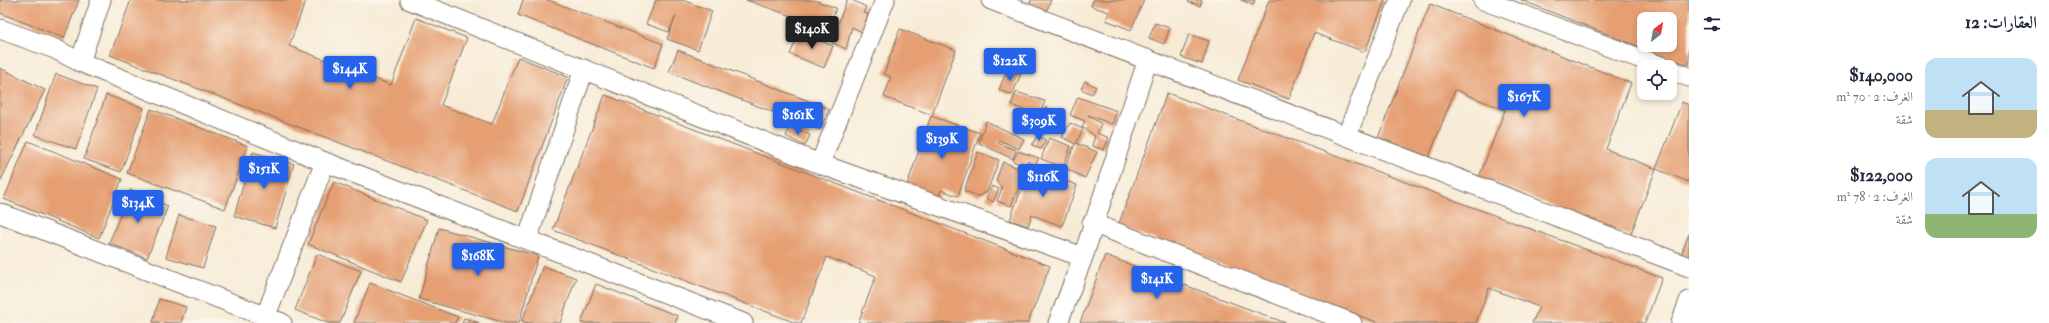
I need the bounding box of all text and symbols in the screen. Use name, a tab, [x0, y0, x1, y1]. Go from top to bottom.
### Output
north arrow	[1637, 12, 1677, 52]
map controls	[1637, 12, 1677, 100]
text: العقارات: 12	[1965, 12, 2037, 33]
icon: filters	[1701, 13, 1723, 35]
pin: $140K	[784, 16, 840, 50]
text: $140K	[795, 21, 829, 37]
pin: $122K	[982, 48, 1038, 82]
text: $122K	[993, 53, 1027, 69]
pin: $144K	[322, 56, 378, 90]
button: locate	[1637, 60, 1677, 100]
text: $144K	[332, 61, 368, 77]
text: $140,000	[1849, 65, 1913, 86]
icon: home	[1957, 74, 2005, 122]
pin: $167K	[1496, 84, 1552, 118]
text: $167K	[1507, 89, 1541, 105]
text: الغرف: 2 · 70 m²	[1836, 89, 1913, 105]
pin: $161K	[770, 102, 826, 136]
text: $161K	[782, 107, 814, 123]
pin: $309K	[1011, 108, 1067, 142]
text: شقة	[1896, 112, 1913, 128]
text: $309K	[1022, 113, 1056, 129]
pin: $139K	[914, 126, 970, 160]
text: $139K	[926, 131, 958, 147]
pin: $151K	[236, 156, 292, 190]
text: $151K	[248, 161, 280, 177]
pin: $116K	[1015, 164, 1071, 198]
text: $122,000	[1850, 165, 1913, 186]
text: $116K	[1027, 169, 1059, 185]
icon: home	[1957, 174, 2005, 222]
text: الغرف: 2 · 78 m²	[1837, 189, 1913, 205]
pin: $134K	[110, 190, 166, 224]
text: $134K	[121, 195, 155, 211]
text: شقة	[1896, 212, 1913, 228]
pin: $168K	[450, 243, 506, 277]
text: $168K	[461, 248, 495, 264]
pin: $141K	[1129, 266, 1185, 300]
text: $141K	[1141, 271, 1173, 287]

